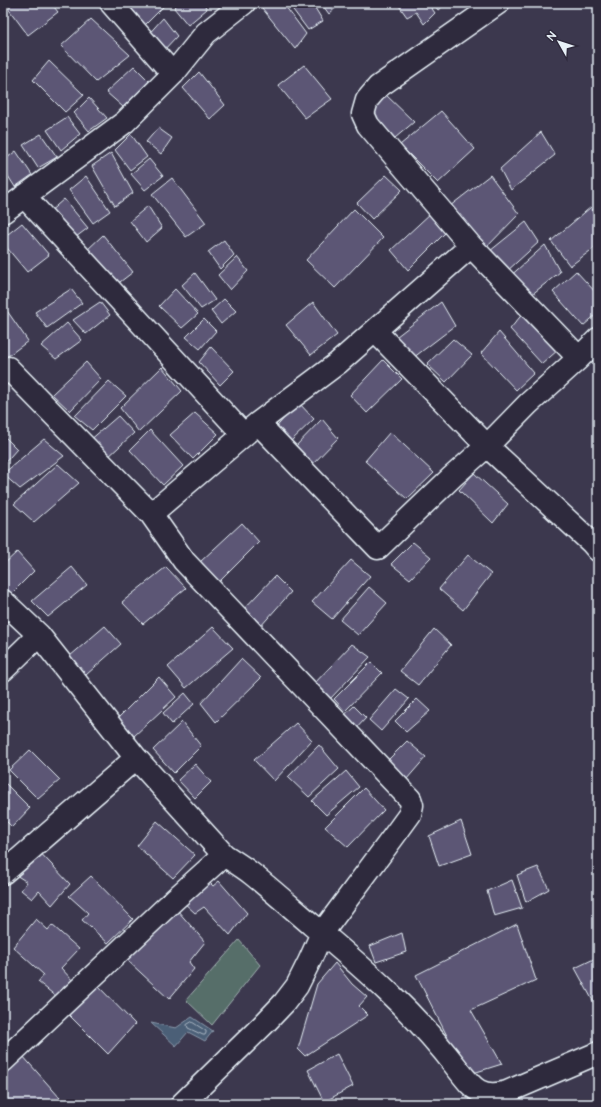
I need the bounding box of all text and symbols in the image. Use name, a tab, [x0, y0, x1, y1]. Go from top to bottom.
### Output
north arrow	[539, 22, 579, 62]
text: N	[544, 29, 560, 43]

